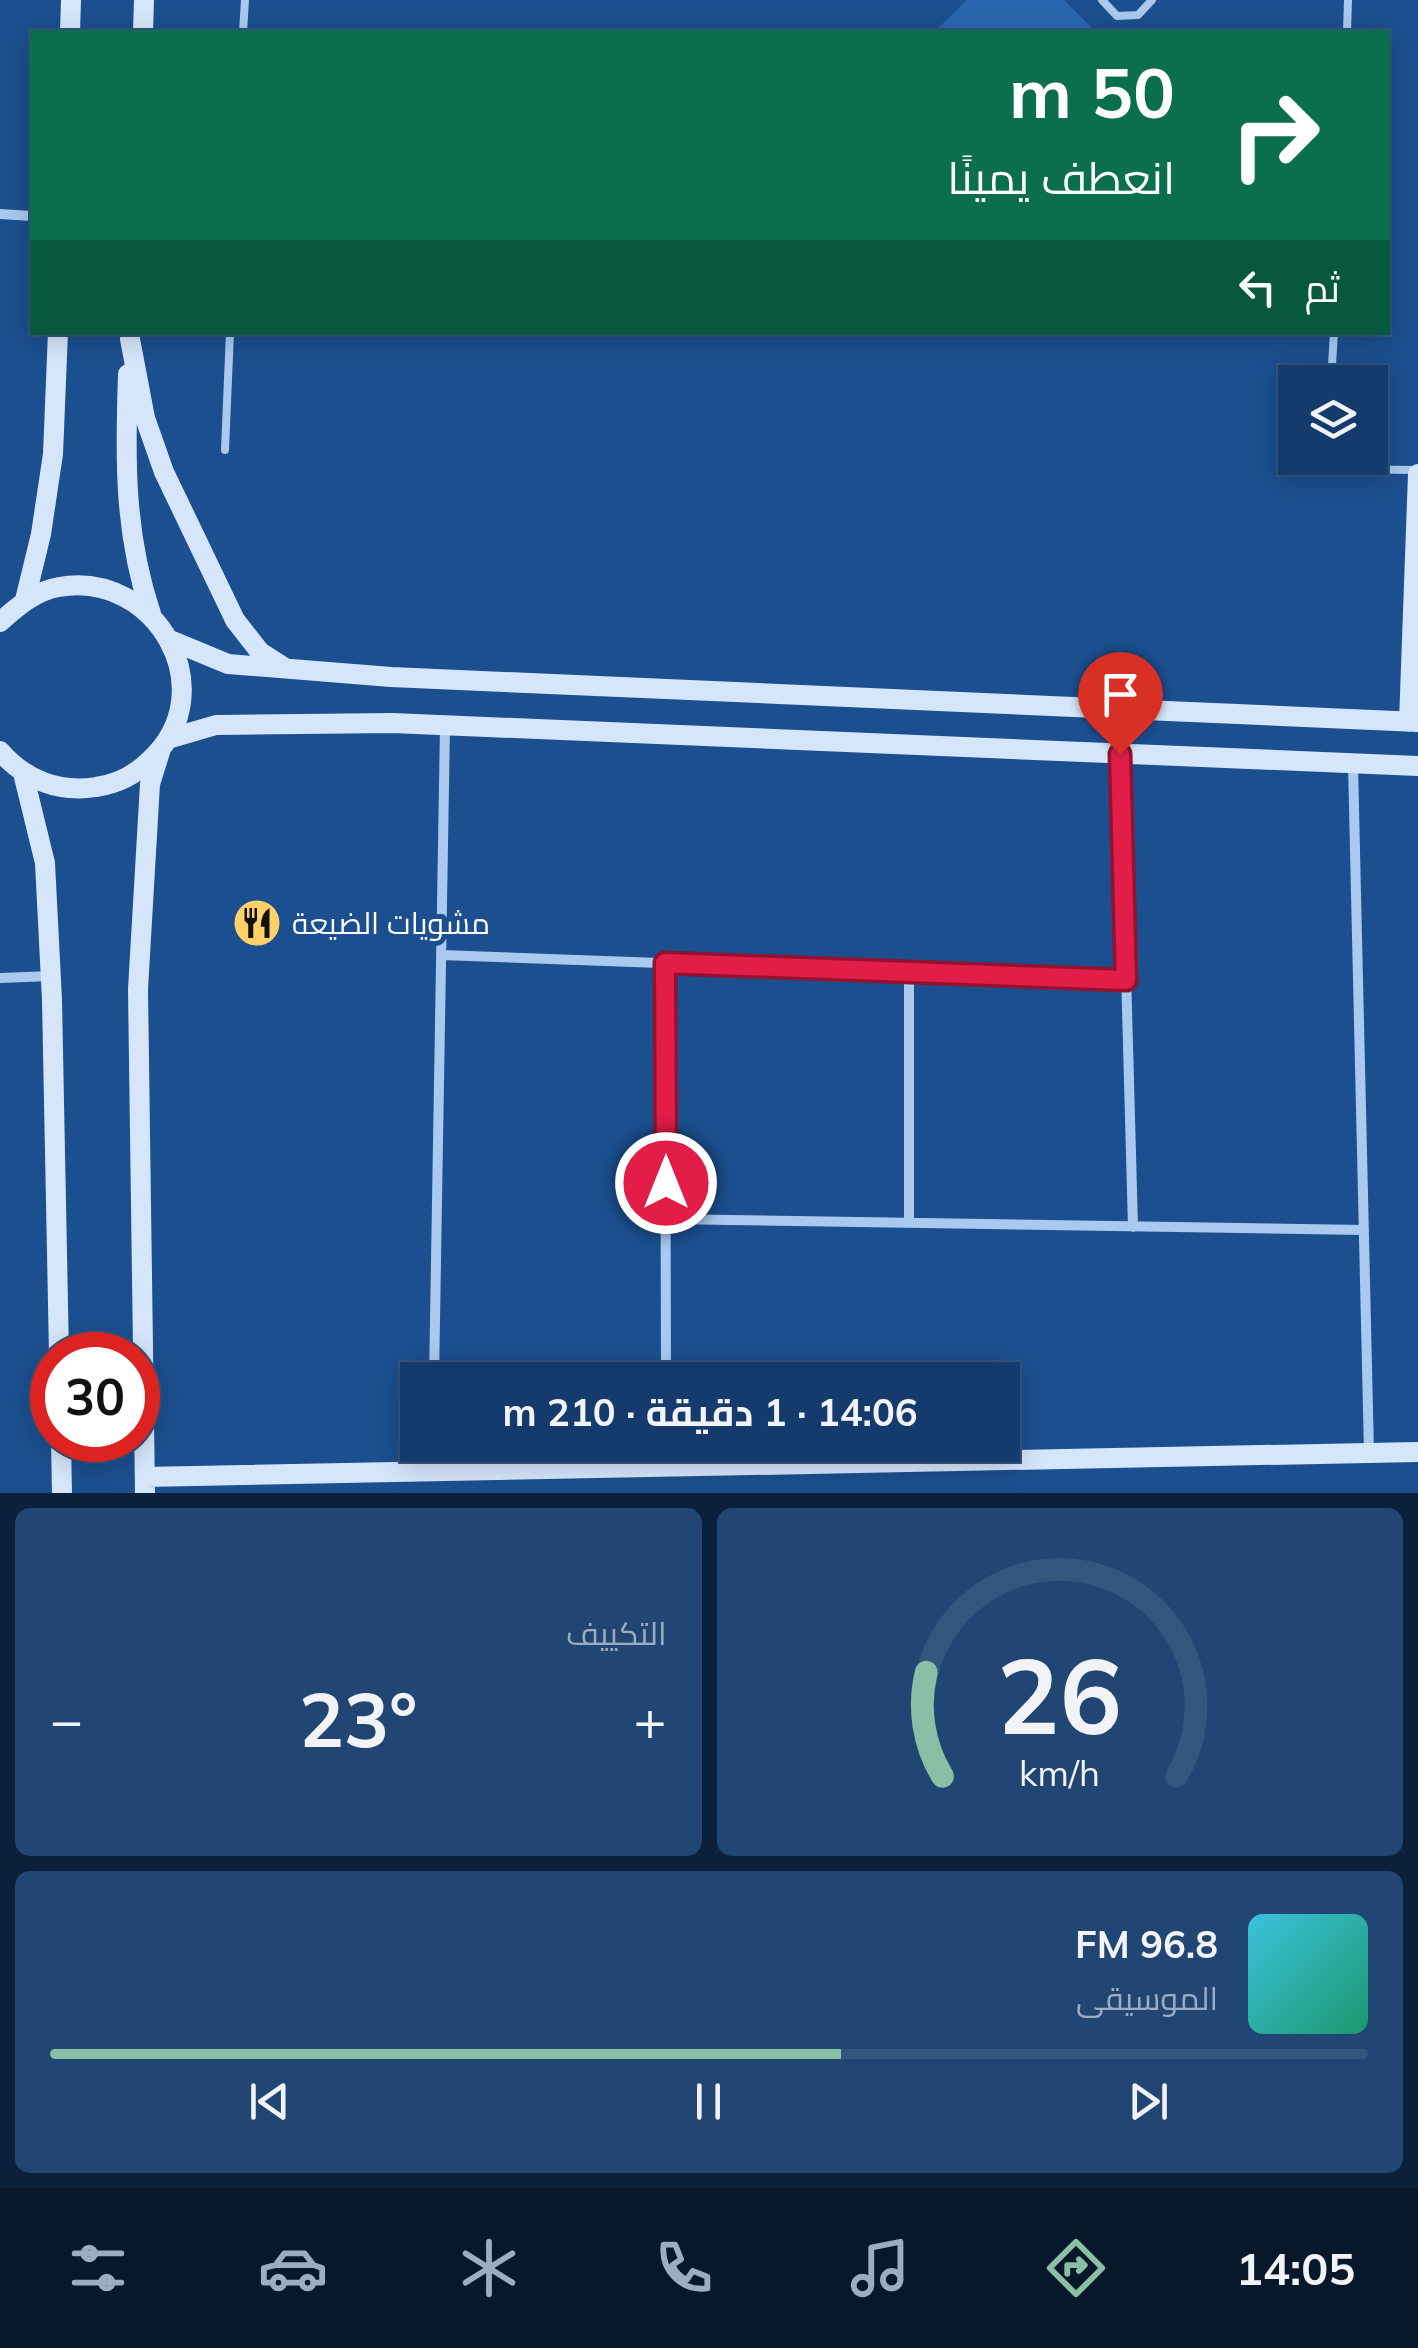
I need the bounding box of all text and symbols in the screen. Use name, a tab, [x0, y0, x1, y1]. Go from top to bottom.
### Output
text: 50 m	[1009, 48, 1175, 136]
icon: right	[1210, 70, 1340, 200]
text: انعطف يمينًا	[947, 149, 1175, 205]
icon: left	[1230, 260, 1285, 315]
text: ثم	[1305, 264, 1340, 312]
map controls	[1278, 365, 1388, 475]
button: layers	[1278, 365, 1388, 475]
pin	[1078, 652, 1163, 755]
icon: arrive	[1093, 667, 1148, 722]
restaurant icon: مشويات الضيعة	[231, 897, 283, 949]
place label: مشويات الضيعة	[292, 904, 490, 942]
position arrow	[614, 1131, 718, 1235]
speed limit sign: 30	[30, 1332, 160, 1462]
text: 14:06 · 1 دقيقة · 210 m	[502, 1388, 918, 1436]
text: التكييف	[566, 1613, 667, 1653]
text: 26	[997, 1629, 1122, 1760]
text: 23°	[299, 1672, 417, 1766]
text: −	[50, 1685, 83, 1754]
text: +	[633, 1685, 667, 1754]
text: km/h	[1019, 1750, 1100, 1795]
text: 96.8 FM	[1075, 1920, 1218, 1968]
text: الموسيقى	[1076, 1978, 1218, 2018]
icon: previous	[242, 2074, 297, 2129]
icon: pause	[681, 2074, 736, 2129]
icon: next	[1121, 2074, 1176, 2129]
icon: filters	[63, 2233, 133, 2303]
icon: car	[258, 2233, 328, 2303]
icon: climate	[454, 2233, 524, 2303]
icon: phone	[649, 2233, 719, 2303]
icon: music	[845, 2233, 915, 2303]
icon: directions	[1041, 2233, 1111, 2303]
text: 14:05	[1236, 2240, 1355, 2296]

